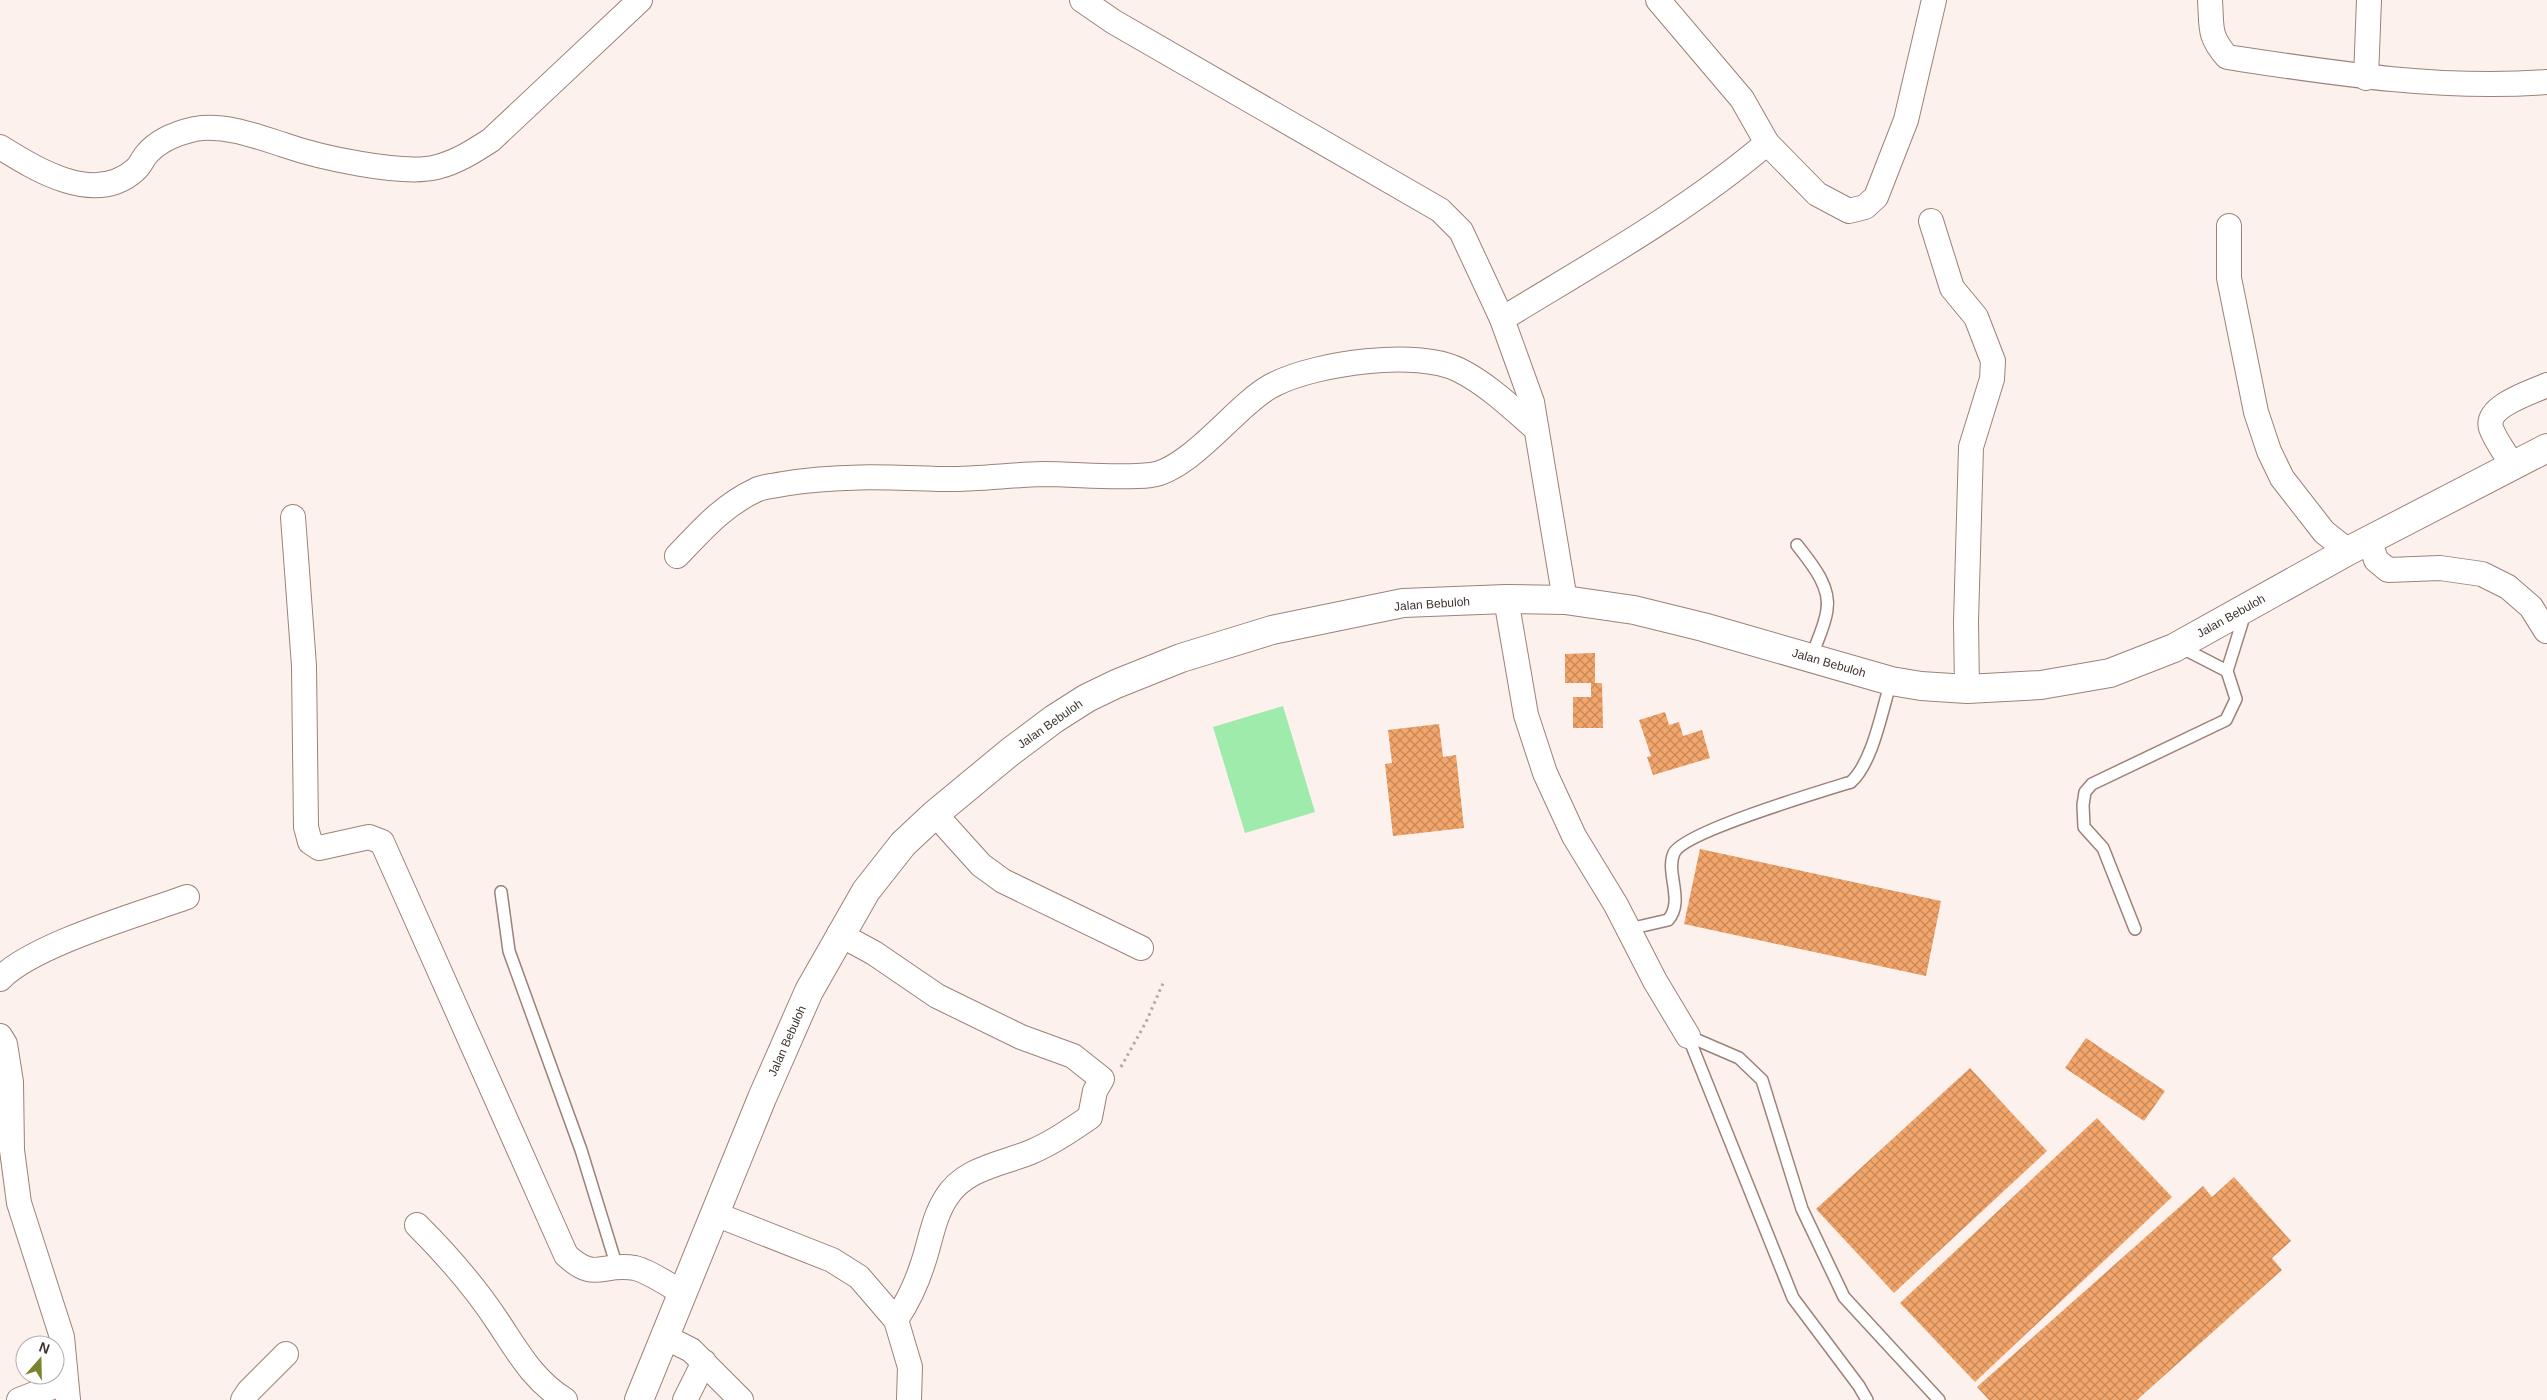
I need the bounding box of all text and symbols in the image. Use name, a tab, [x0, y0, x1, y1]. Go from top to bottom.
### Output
street label: Jalan Bebuloh	[2194, 591, 2268, 641]
street label: Jalan Bebuloh	[1394, 594, 1470, 614]
street label: Jalan Bebuloh	[1791, 646, 1867, 680]
street label: Jalan Bebuloh	[1015, 696, 1085, 752]
street label: Jalan Bebuloh	[765, 1003, 809, 1079]
north arrow	[15, 1335, 65, 1385]
text: N	[37, 1339, 52, 1357]

